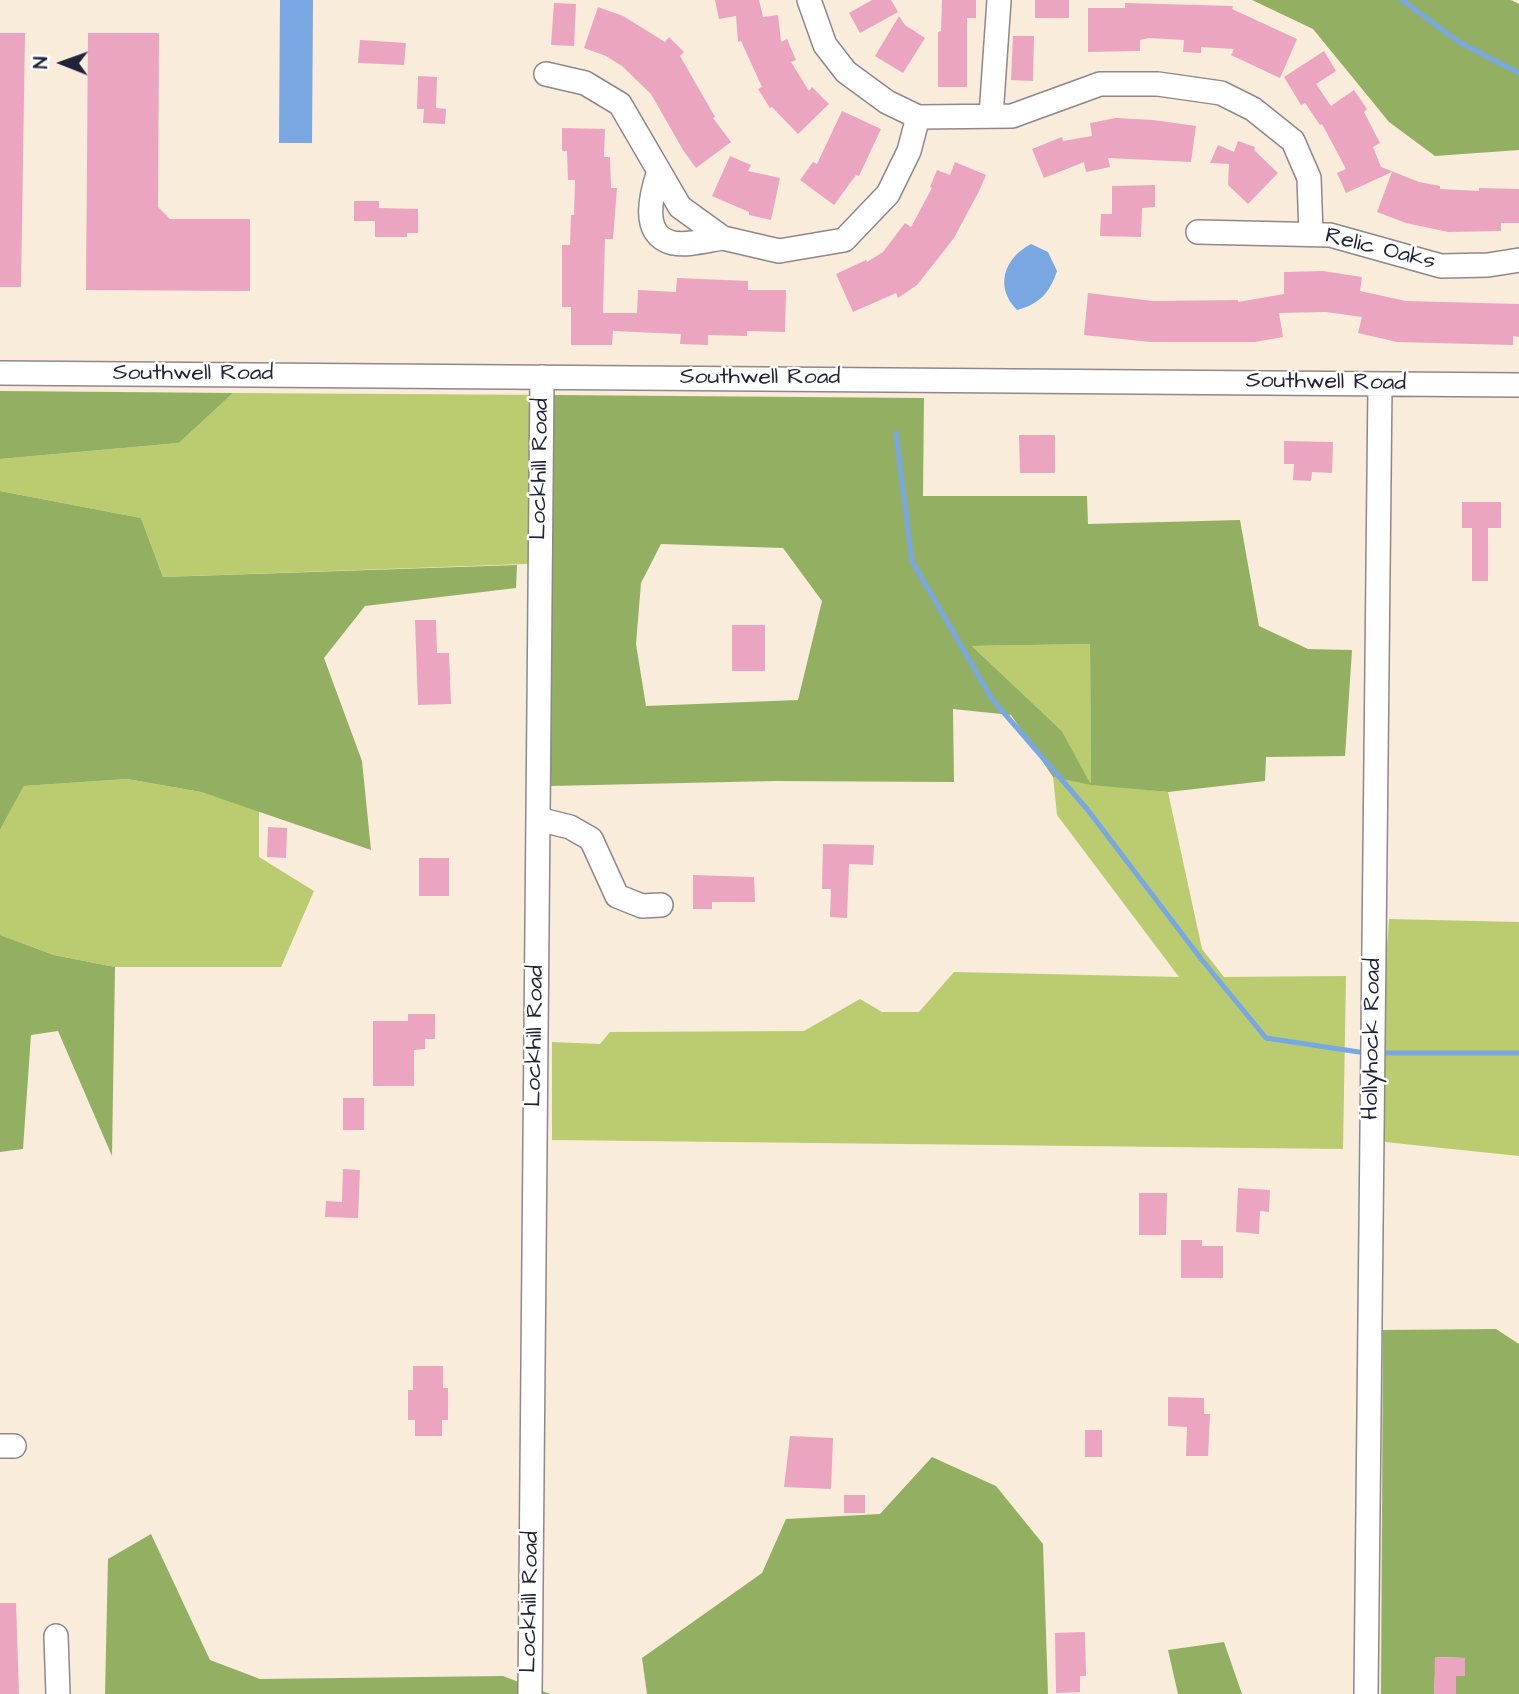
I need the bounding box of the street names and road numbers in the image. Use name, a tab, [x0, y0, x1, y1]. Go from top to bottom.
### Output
street label: Relic Oaks	[1322, 223, 1438, 277]
street label: Southwell Road	[113, 360, 273, 388]
street label: Southwell Road	[680, 364, 840, 392]
street label: Southwell Road	[1246, 368, 1406, 398]
street label: Lockhill Road	[526, 398, 556, 540]
street label: Hollyhock Road	[1358, 958, 1388, 1120]
street label: Lockhill Road	[521, 965, 551, 1107]
street label: Lockhill Road	[516, 1531, 546, 1673]

